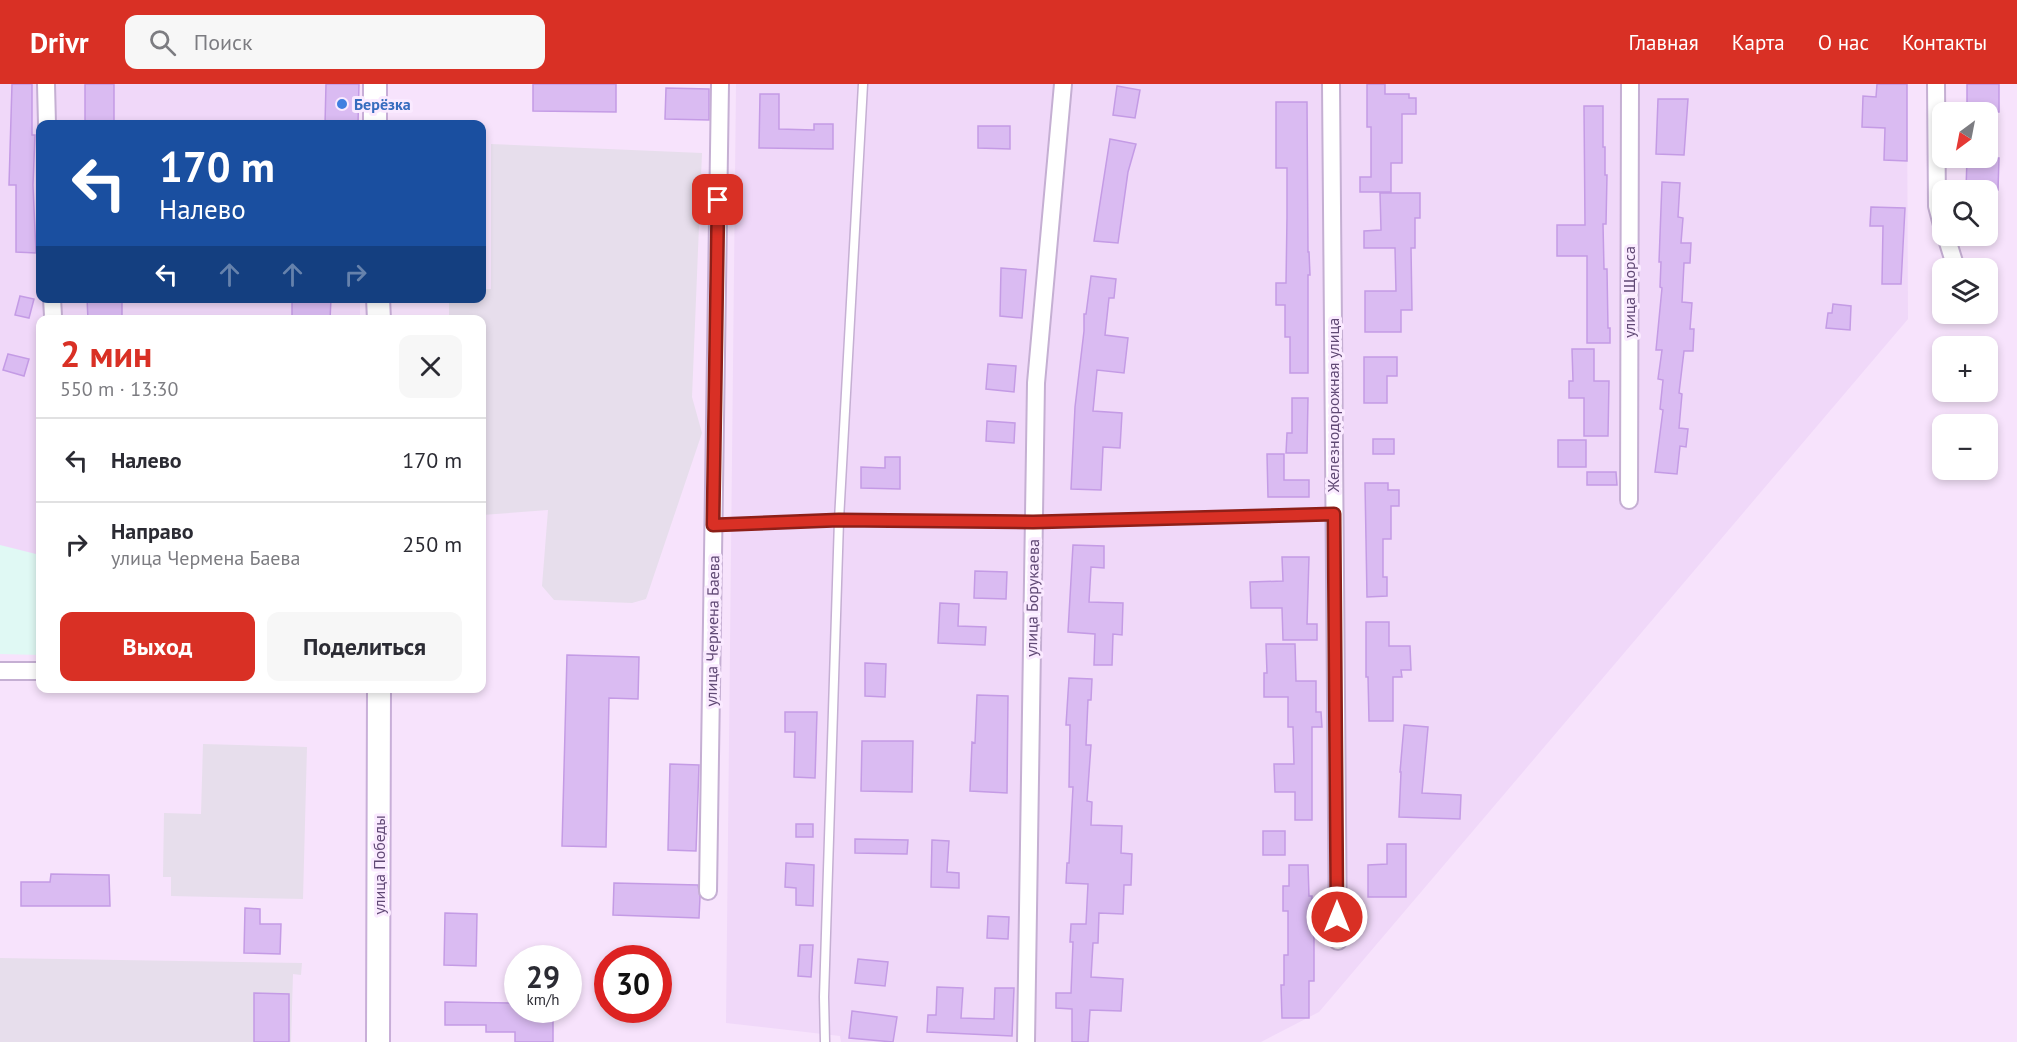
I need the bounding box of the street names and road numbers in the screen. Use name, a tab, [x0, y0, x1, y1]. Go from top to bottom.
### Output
street label: улица Щорса	[1619, 246, 1639, 338]
street label: Железнодорожная улица	[1323, 318, 1343, 493]
street label: улица Борукаева	[1021, 539, 1043, 657]
street label: улица Чермена Баева	[701, 555, 723, 707]
street label: улица Победы	[369, 815, 389, 915]

